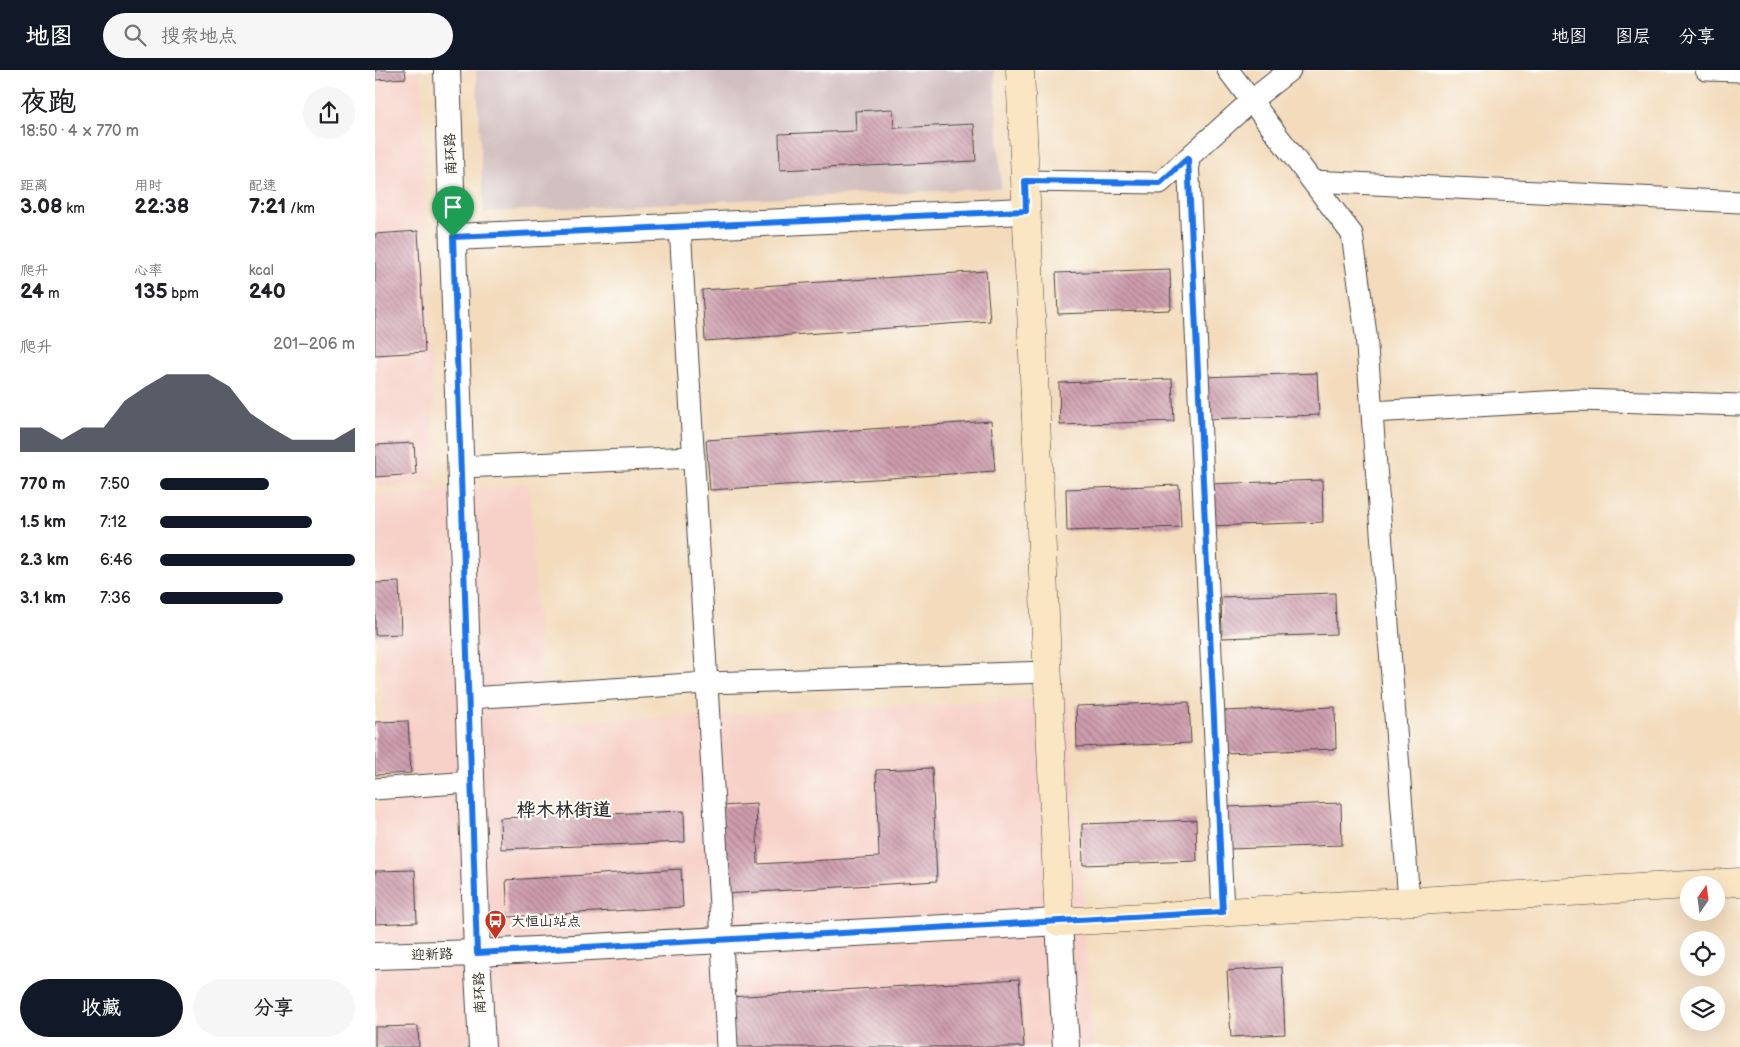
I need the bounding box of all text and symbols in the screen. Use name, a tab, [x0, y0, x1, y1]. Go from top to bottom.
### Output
search box	[103, 13, 453, 58]
icon: search	[121, 21, 149, 49]
text: 地图	[25, 22, 73, 51]
text: 搜索地点	[161, 25, 237, 48]
text: 地图	[1551, 26, 1587, 47]
text: 图层	[1615, 26, 1651, 47]
text: 分享	[1679, 26, 1715, 47]
text: 夜跑	[20, 86, 76, 119]
button: share	[303, 87, 355, 139]
text: 18:50 · 4 × 770 m	[20, 122, 139, 141]
street label: 南环路	[441, 133, 460, 175]
text: 距离	[20, 177, 48, 194]
text: 用时	[134, 177, 162, 194]
text: 配速	[249, 177, 277, 194]
pin	[432, 186, 474, 237]
icon: arrive	[439, 193, 467, 221]
text: 3.08	[20, 194, 63, 219]
text: 22:38	[134, 194, 189, 219]
text: 7:21	[249, 194, 286, 219]
text: km	[63, 200, 85, 217]
text: /km	[286, 200, 315, 217]
text: 爬升	[20, 262, 48, 279]
text: 心率	[134, 262, 162, 279]
text: kcal	[249, 262, 274, 279]
text: 24	[20, 279, 44, 304]
text: 135	[134, 279, 168, 304]
text: 240	[249, 279, 286, 304]
text: m	[44, 285, 60, 302]
text: bpm	[168, 285, 199, 302]
text: 201–206 m	[273, 335, 355, 354]
text: 爬升	[20, 338, 52, 357]
text: 770 m	[20, 475, 66, 494]
text: 7:50	[100, 475, 130, 494]
text: 1.5 km	[20, 513, 66, 532]
text: 7:12	[100, 513, 127, 532]
text: 2.3 km	[20, 551, 69, 570]
text: 6:46	[100, 551, 133, 570]
text: 3.1 km	[20, 589, 66, 608]
text: 7:36	[100, 589, 131, 608]
district label: 桦木林街道	[516, 799, 612, 822]
north arrow	[1680, 876, 1725, 921]
map controls	[1680, 876, 1725, 1031]
bus stop icon: 大恒山站点	[483, 909, 507, 940]
place label: 大恒山站点	[511, 913, 581, 930]
button: locate	[1680, 931, 1725, 976]
street label: 迎新路	[411, 945, 453, 964]
street label: 南环路	[470, 972, 489, 1014]
button: 收藏	[20, 979, 183, 1037]
button: 分享	[193, 979, 355, 1037]
button: layers	[1680, 986, 1725, 1031]

